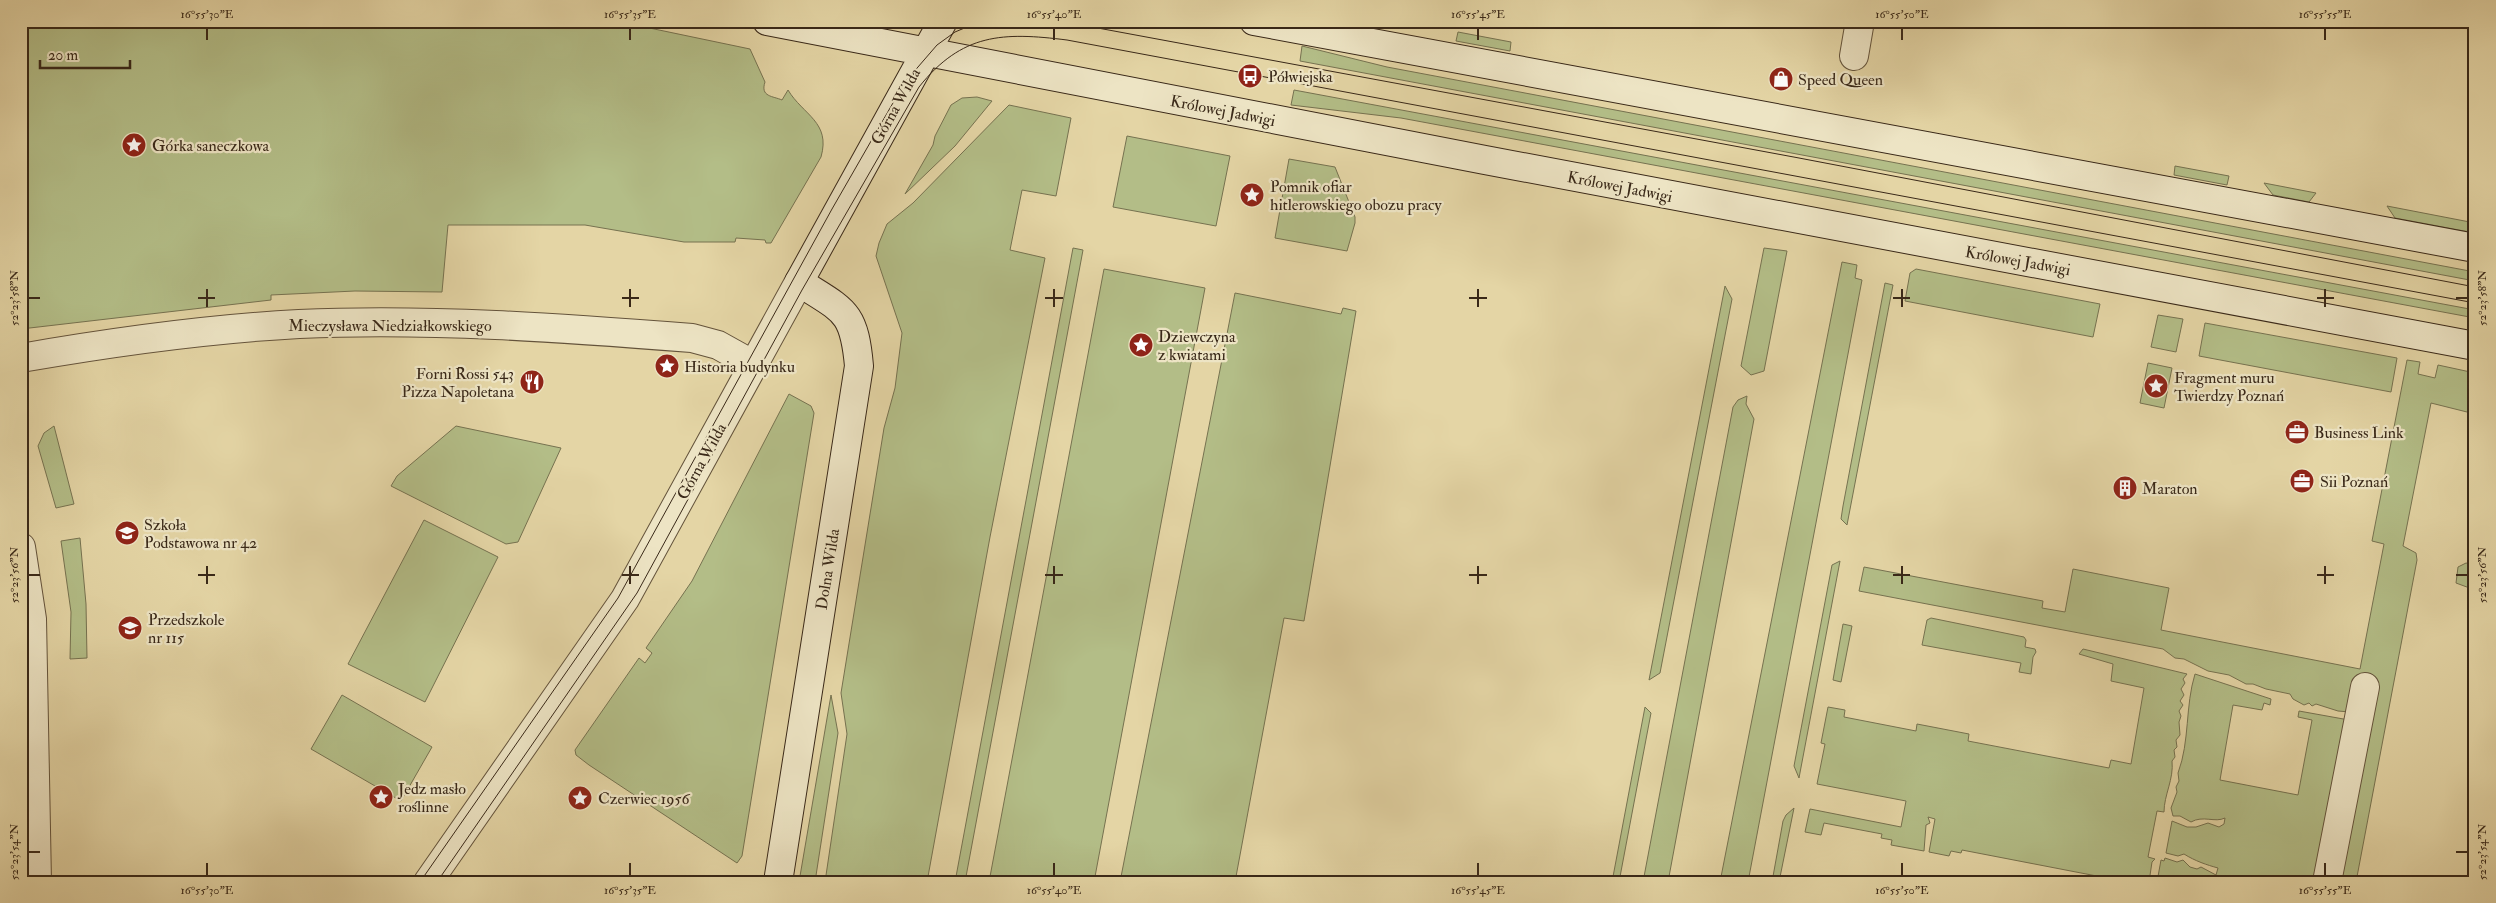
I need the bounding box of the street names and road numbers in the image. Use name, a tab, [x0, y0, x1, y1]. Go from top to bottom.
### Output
street label: Górna Wilda	[867, 64, 925, 148]
street label: Królowej Jadwigi	[1168, 91, 1277, 132]
street label: Królowej Jadwigi	[1565, 167, 1674, 208]
street label: Królowej Jadwigi	[1963, 242, 2072, 281]
street label: Mieczysława Niedziałkowskiego	[288, 316, 492, 336]
street label: Górna Wilda	[673, 419, 731, 503]
street label: Dolna Wilda	[812, 527, 844, 611]

